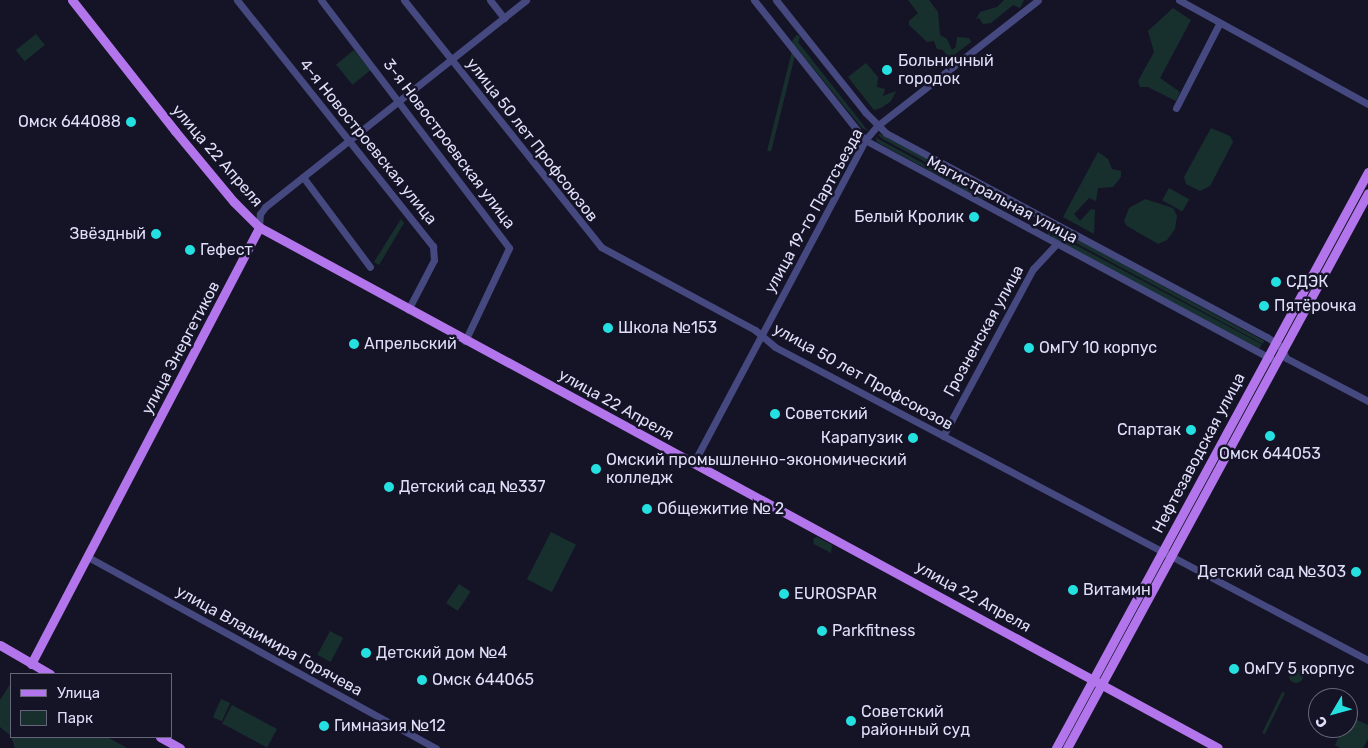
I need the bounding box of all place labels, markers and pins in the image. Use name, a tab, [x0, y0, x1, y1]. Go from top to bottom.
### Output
place label: Больничный городок	[898, 51, 994, 89]
marker: Больничный городок	[880, 63, 894, 77]
place label: Омск 644088	[18, 112, 121, 132]
marker: Омск 644088	[125, 116, 137, 128]
place label: Белый Кролик	[854, 207, 964, 227]
marker: Белый Кролик	[968, 211, 980, 223]
place label: Звёздный	[70, 224, 146, 244]
marker: Звёздный	[150, 228, 162, 240]
place label: Гефест	[200, 240, 253, 260]
marker: Гефест	[184, 244, 196, 256]
place label: СДЭК	[1286, 272, 1328, 292]
marker: СДЭК	[1270, 276, 1282, 288]
place label: Пятёрочка	[1274, 296, 1356, 316]
marker: Пятёрочка	[1258, 300, 1270, 312]
place label: Школа №153	[618, 318, 717, 338]
marker: Школа №153	[602, 322, 614, 334]
place label: Апрельский	[364, 334, 457, 354]
marker: Апрельский	[348, 338, 360, 350]
place label: ОмГУ 10 корпус	[1039, 338, 1157, 358]
marker: ОмГУ 10 корпус	[1023, 342, 1035, 354]
place label: Советский	[785, 404, 868, 424]
marker: Советский	[769, 408, 781, 420]
place label: Спартак	[1117, 420, 1181, 440]
marker: Спартак	[1185, 424, 1197, 436]
place label: Карапузик	[821, 428, 903, 448]
marker: Омск 644053	[1264, 430, 1276, 442]
marker: Карапузик	[907, 432, 919, 444]
place label: Омск 644053	[1219, 444, 1321, 464]
place label: Омский промышленно-экономический колледж	[606, 450, 907, 488]
marker: Омский промышленно-экономический колледж	[590, 463, 602, 475]
place label: Детский сад №337	[399, 477, 545, 497]
marker: Детский сад №337	[383, 481, 395, 493]
place label: Общежитие № 2	[657, 499, 784, 519]
marker: Общежитие № 2	[641, 503, 653, 515]
place label: Детский сад №303	[1198, 562, 1346, 582]
marker: Детский сад №303	[1350, 566, 1362, 578]
place label: Витамин	[1083, 580, 1151, 600]
place label: EUROSPAR	[794, 584, 877, 604]
marker: Витамин	[1067, 584, 1079, 596]
marker: EUROSPAR	[778, 588, 790, 600]
place label: Parkfitness	[832, 621, 915, 641]
marker: Parkfitness	[816, 625, 828, 637]
place label: Детский дом №4	[376, 643, 507, 663]
marker: Детский дом №4	[360, 647, 372, 659]
place label: ОмГУ 5 корпус	[1244, 659, 1355, 679]
marker: ОмГУ 5 корпус	[1228, 663, 1240, 675]
place label: Омск 644065	[432, 670, 534, 690]
marker: Омск 644065	[416, 674, 428, 686]
place label: Советский районный суд	[861, 702, 970, 740]
marker: Советский районный суд	[845, 715, 857, 727]
place label: Гимназия №12	[334, 716, 446, 736]
marker: Гимназия №12	[318, 720, 330, 732]

